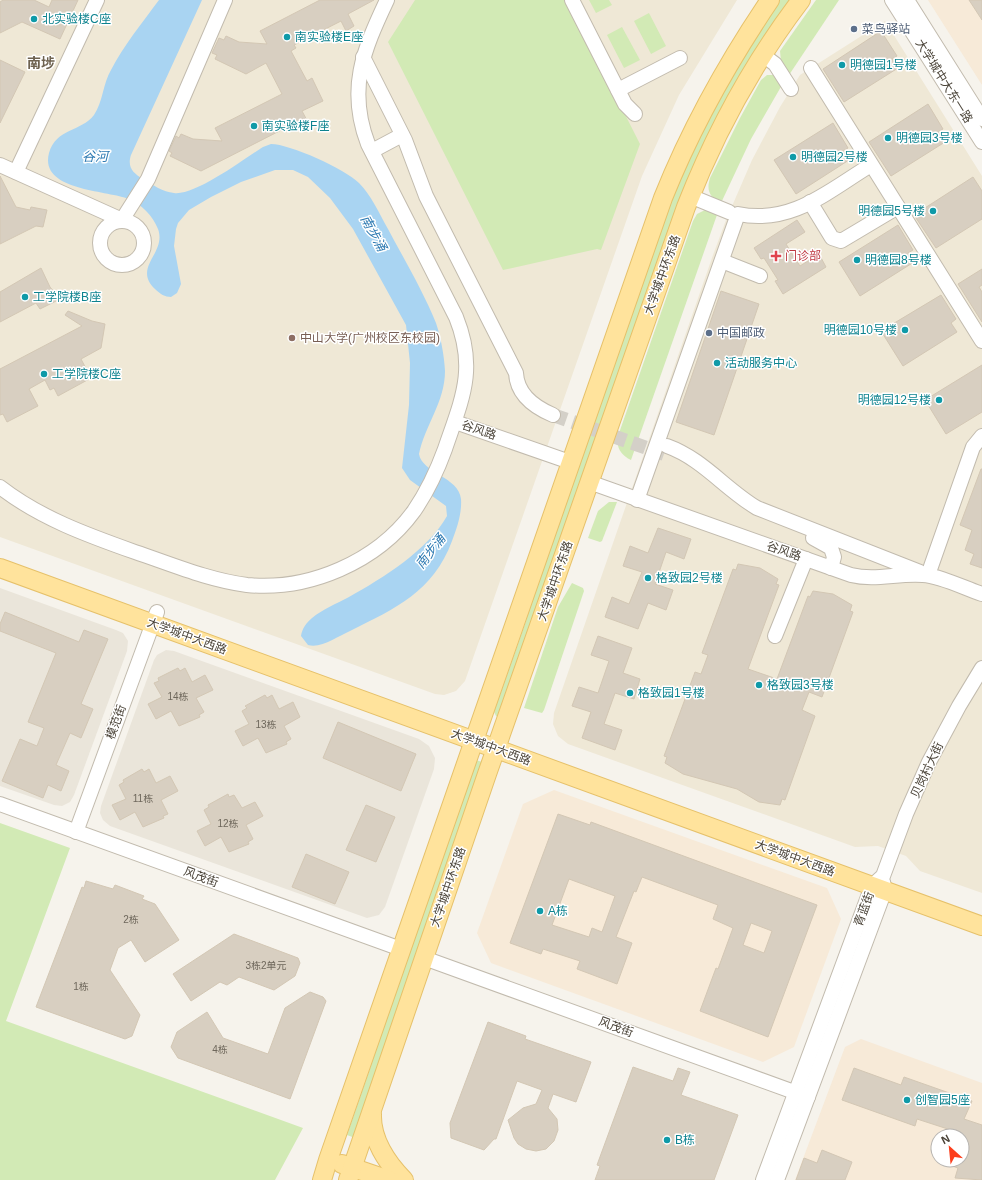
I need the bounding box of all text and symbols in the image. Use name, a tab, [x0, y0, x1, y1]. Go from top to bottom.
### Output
place label: 北实验楼C座	[42, 12, 111, 26]
marker: 北实验楼C座	[29, 14, 39, 24]
place label: 菜鸟驿站	[862, 22, 910, 36]
marker: 菜鸟驿站	[849, 24, 859, 34]
place label: 南实验楼E座	[295, 30, 363, 44]
marker: 南实验楼E座	[282, 32, 292, 42]
street label: 大学城中大东一路	[913, 37, 975, 125]
district label: 南埗	[27, 55, 55, 71]
place label: 明德园1号楼	[850, 58, 917, 72]
marker: 明德园1号楼	[837, 60, 847, 70]
place label: 南实验楼F座	[262, 119, 329, 133]
marker: 南实验楼F座	[249, 121, 259, 131]
place label: 明德园3号楼	[896, 131, 963, 145]
marker: 明德园3号楼	[883, 133, 893, 143]
water label: 谷河	[82, 149, 111, 164]
place label: 明德园2号楼	[801, 150, 868, 164]
marker: 明德园2号楼	[788, 152, 798, 162]
place label: 明德园5号楼	[858, 204, 925, 218]
marker: 明德园5号楼	[928, 206, 938, 216]
water label: 南步涌	[358, 213, 391, 256]
street label: 大学城中环东路	[641, 233, 683, 317]
place label: 门诊部	[785, 249, 821, 263]
marker: 门诊部	[770, 250, 782, 262]
place label: 明德园8号楼	[865, 253, 932, 267]
marker: 明德园8号楼	[852, 255, 862, 265]
place label: 工学院楼B座	[33, 290, 101, 304]
marker: 工学院楼B座	[20, 292, 30, 302]
place label: 明德园10号楼	[824, 323, 897, 337]
marker: 明德园10号楼	[900, 325, 910, 335]
place label: 中国邮政	[717, 326, 765, 340]
marker: 中国邮政	[704, 328, 714, 338]
place label: 中山大学(广州校区东校园)	[300, 331, 440, 345]
marker: 中山大学(广州校区东校园)	[287, 333, 297, 343]
place label: 活动服务中心	[725, 356, 797, 370]
marker: 活动服务中心	[712, 358, 722, 368]
place label: 工学院楼C座	[52, 367, 121, 381]
marker: 工学院楼C座	[39, 369, 49, 379]
place label: 明德园12号楼	[858, 393, 931, 407]
marker: 明德园12号楼	[934, 395, 944, 405]
street label: 谷风路	[460, 418, 498, 442]
water label: 南步涌	[412, 530, 450, 571]
street label: 大学城中环东路	[535, 539, 575, 623]
street label: 谷风路	[765, 539, 803, 563]
place label: 格致园2号楼	[656, 571, 723, 585]
marker: 格致园2号楼	[643, 573, 653, 583]
street label: 大学城中大西路	[145, 615, 229, 657]
place label: 格致园3号楼	[767, 678, 834, 692]
marker: 格致园3号楼	[754, 680, 764, 690]
place label: 格致园1号楼	[638, 686, 705, 700]
marker: 格致园1号楼	[625, 688, 635, 698]
house number: 14栋	[167, 691, 189, 702]
street label: 模范街	[103, 703, 129, 741]
house number: 13栋	[255, 719, 277, 730]
street label: 大学城中大西路	[449, 726, 533, 768]
street label: 贝岗村大街	[908, 740, 946, 800]
house number: 11栋	[133, 793, 153, 804]
house number: 12栋	[217, 818, 239, 829]
street label: 大学城中大西路	[753, 837, 837, 879]
street label: 大学城中环东路	[428, 845, 468, 929]
street label: 风茂街	[182, 864, 220, 890]
street label: 青蓝街	[851, 890, 877, 928]
place label: A栋	[548, 904, 568, 918]
marker: A栋	[535, 906, 545, 916]
house number: 2栋	[123, 914, 139, 925]
house number: 3栋2单元	[245, 960, 287, 971]
house number: 1栋	[73, 981, 89, 992]
street label: 风茂街	[597, 1014, 635, 1040]
house number: 4栋	[212, 1044, 228, 1055]
place label: 创智园5座	[915, 1093, 970, 1107]
marker: 创智园5座	[902, 1095, 912, 1105]
north arrow	[930, 1128, 970, 1168]
text: N	[939, 1132, 952, 1146]
place label: B栋	[675, 1133, 695, 1147]
marker: B栋	[662, 1135, 672, 1145]

